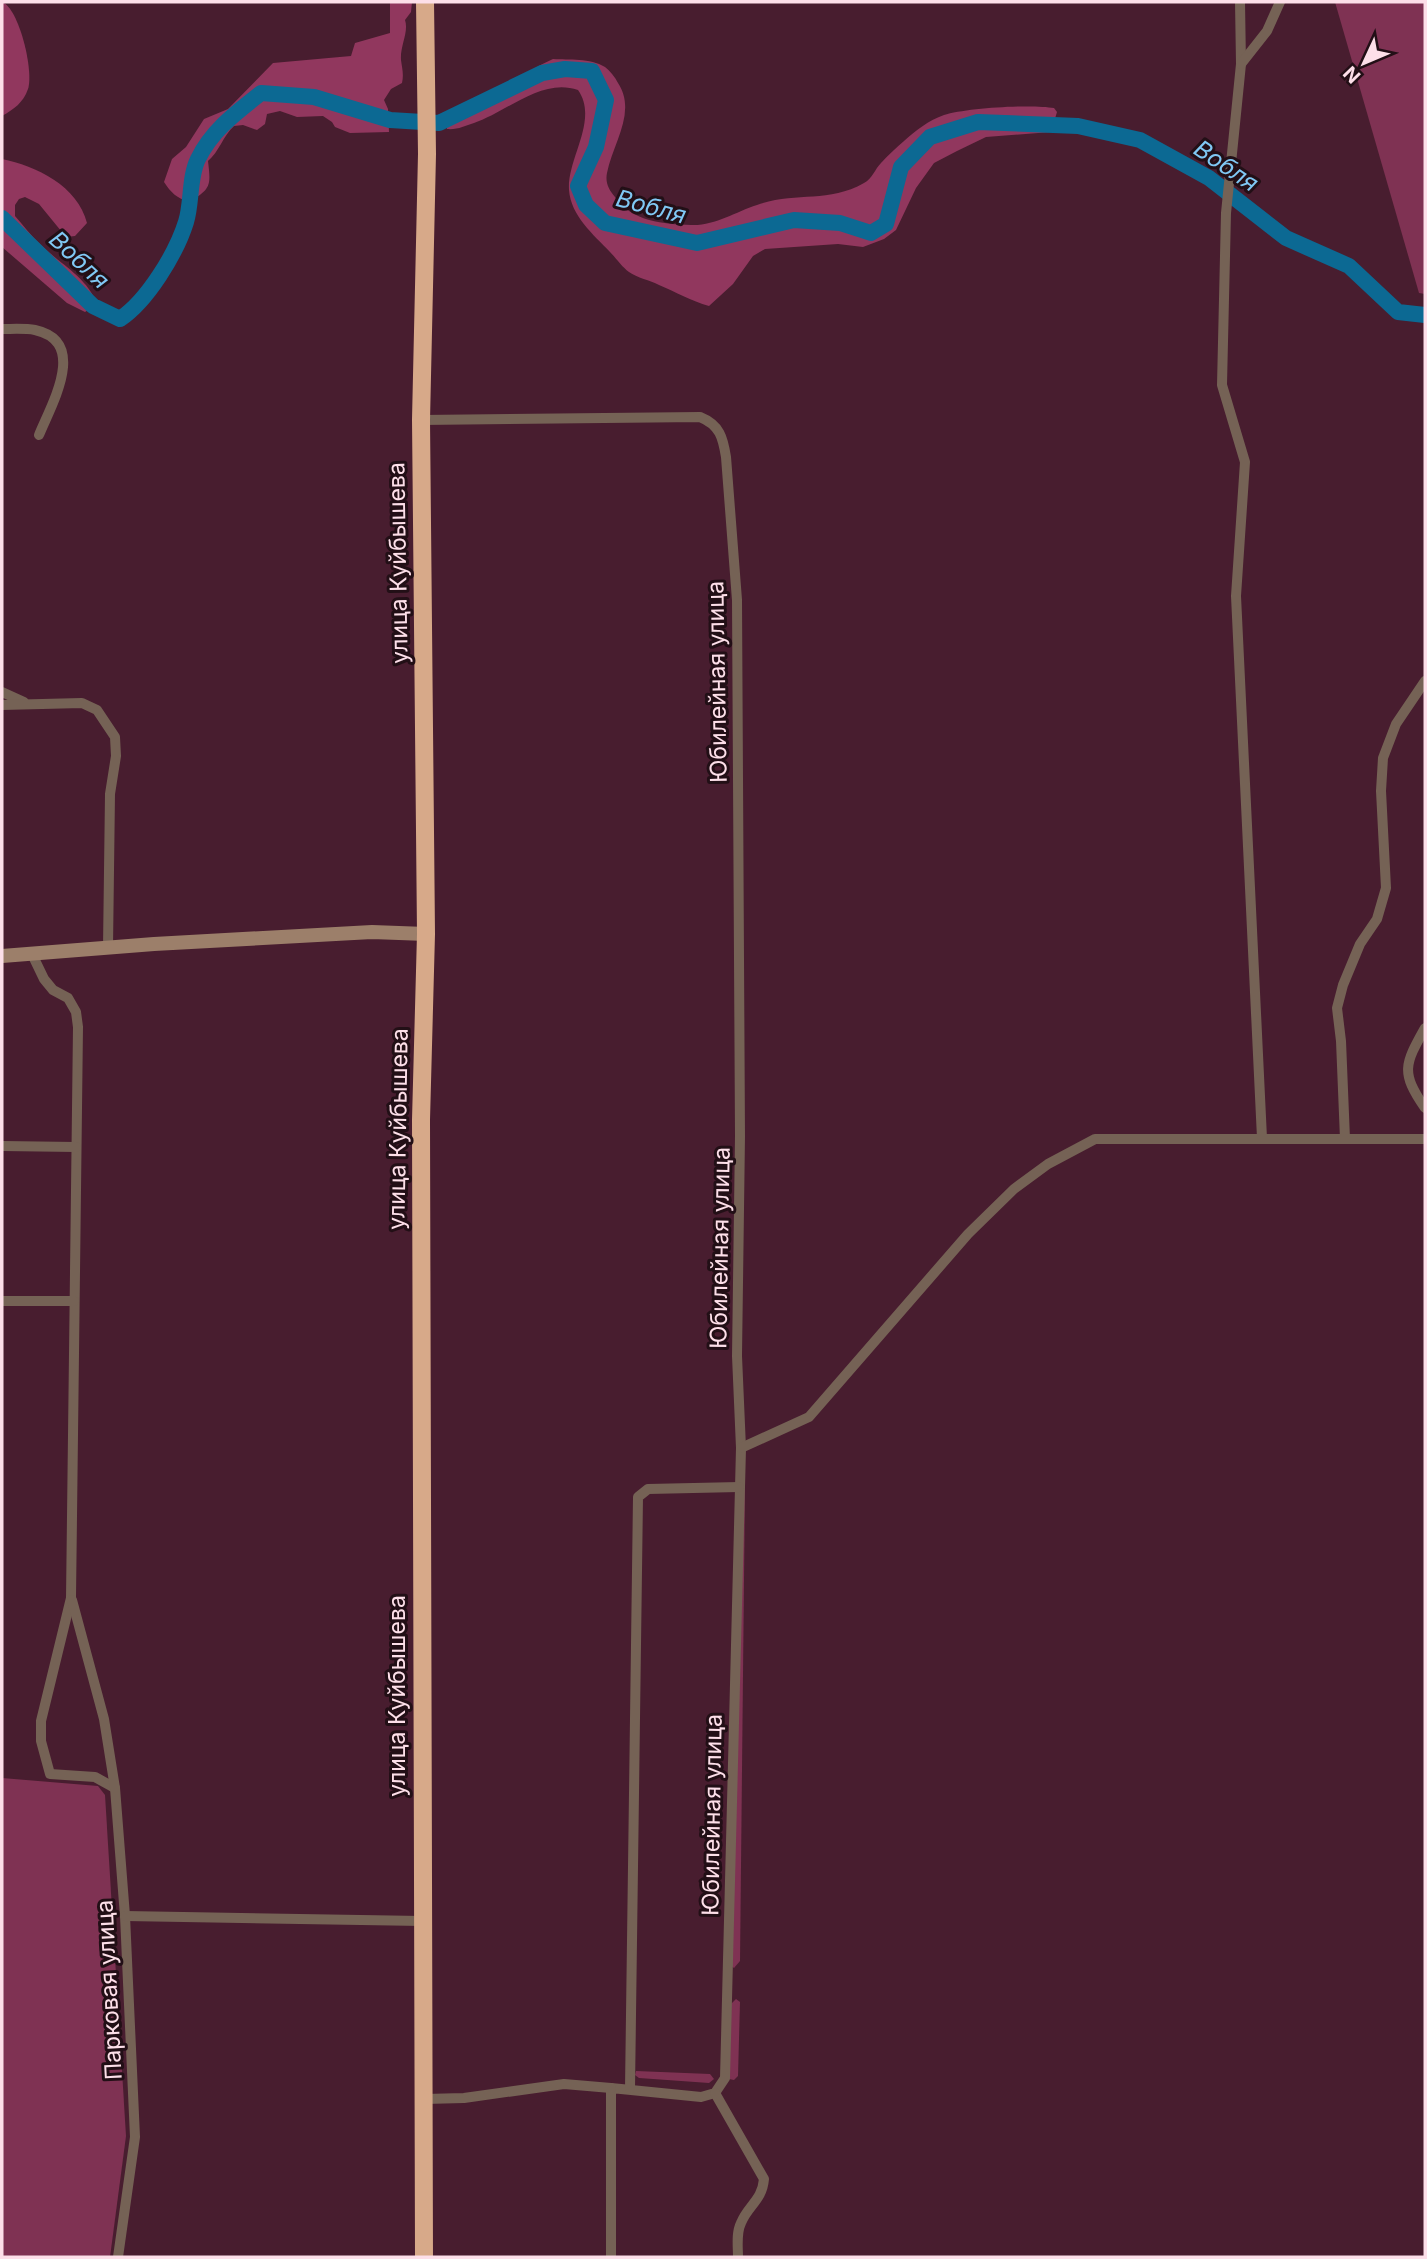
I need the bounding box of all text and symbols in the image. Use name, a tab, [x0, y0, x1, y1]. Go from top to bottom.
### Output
north arrow	[1329, 28, 1399, 98]
text: N	[1339, 61, 1365, 88]
water label: Вобля	[1189, 134, 1264, 198]
water label: Вобля	[613, 183, 689, 230]
water label: Вобля	[43, 225, 115, 295]
street label: улица Куйбышева	[382, 462, 414, 664]
street label: Юбилейная улица	[701, 581, 733, 783]
street label: улица Куйбышева	[382, 1028, 414, 1230]
street label: Юбилейная улица	[704, 1147, 736, 1349]
street label: улица Куйбышева	[383, 1595, 411, 1797]
street label: Юбилейная улица	[696, 1714, 728, 1916]
street label: Парковая улица	[90, 1899, 128, 2081]

